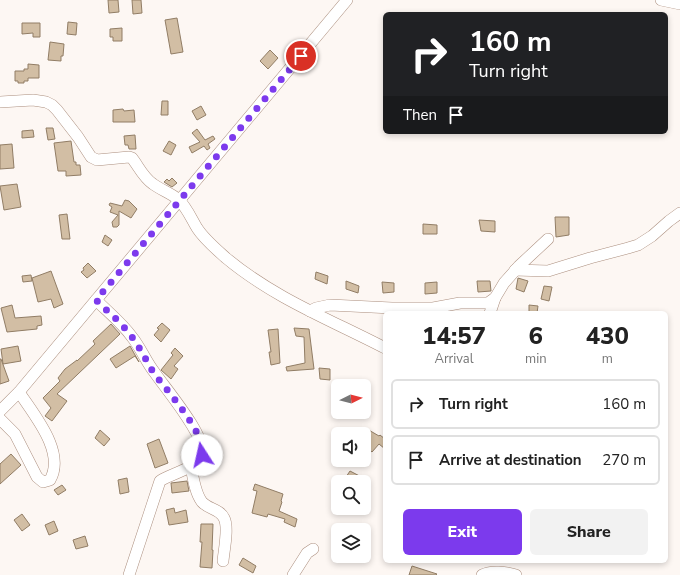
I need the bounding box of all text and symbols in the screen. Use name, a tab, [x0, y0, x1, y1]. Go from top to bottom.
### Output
text: 160 m	[469, 23, 552, 61]
icon: right	[403, 28, 455, 80]
pin	[284, 39, 318, 73]
icon: arrive	[290, 45, 312, 67]
text: Turn right	[469, 59, 548, 83]
icon: arrive	[445, 104, 467, 126]
text: Then	[403, 105, 437, 125]
text: 14:57	[422, 320, 486, 352]
text: 6	[529, 320, 543, 352]
text: 430	[586, 320, 629, 352]
text: Arrival	[434, 350, 474, 368]
text: min	[525, 350, 547, 368]
text: m	[602, 350, 613, 368]
north arrow	[331, 379, 371, 419]
map controls	[331, 379, 371, 563]
icon: right	[405, 393, 427, 415]
text: Turn right	[439, 394, 508, 414]
text: 160 m	[602, 394, 646, 414]
button: sound	[331, 427, 371, 467]
position arrow	[181, 434, 223, 476]
icon: arrive	[405, 449, 427, 471]
text: Arrive at destination	[439, 450, 582, 470]
text: 270 m	[602, 450, 646, 470]
button: search	[331, 475, 371, 515]
button: Exit	[403, 509, 522, 555]
button: Share	[530, 509, 648, 555]
button: layers	[331, 523, 371, 563]

